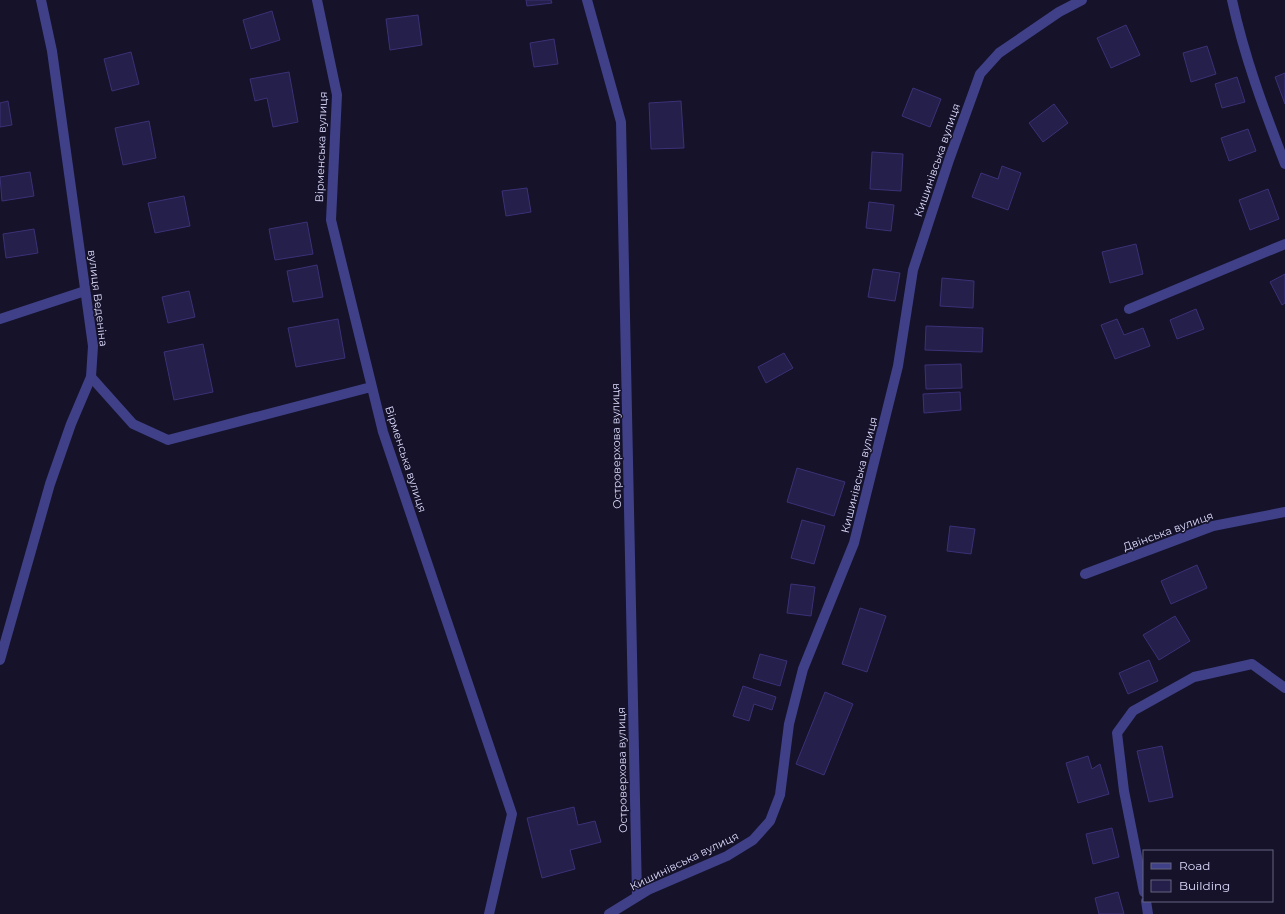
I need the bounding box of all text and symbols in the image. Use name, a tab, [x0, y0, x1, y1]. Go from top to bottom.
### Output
street label: Вірменська вулиця	[312, 91, 330, 203]
street label: Кишинівська вулиця	[911, 101, 963, 219]
street label: вулиця Веденіна	[85, 249, 111, 347]
street label: Островерхова вулиця	[608, 383, 624, 509]
street label: Вірменська вулиця	[382, 404, 430, 514]
street label: Кишинівська вулиця	[838, 415, 880, 535]
street label: Двінська вулиця	[1121, 508, 1215, 554]
street label: Островерхова вулиця	[614, 707, 630, 833]
street label: Кишинівська вулиця	[627, 829, 741, 893]
legend	[1143, 850, 1273, 902]
text: Road	[1179, 858, 1210, 873]
text: Building	[1179, 878, 1230, 893]

